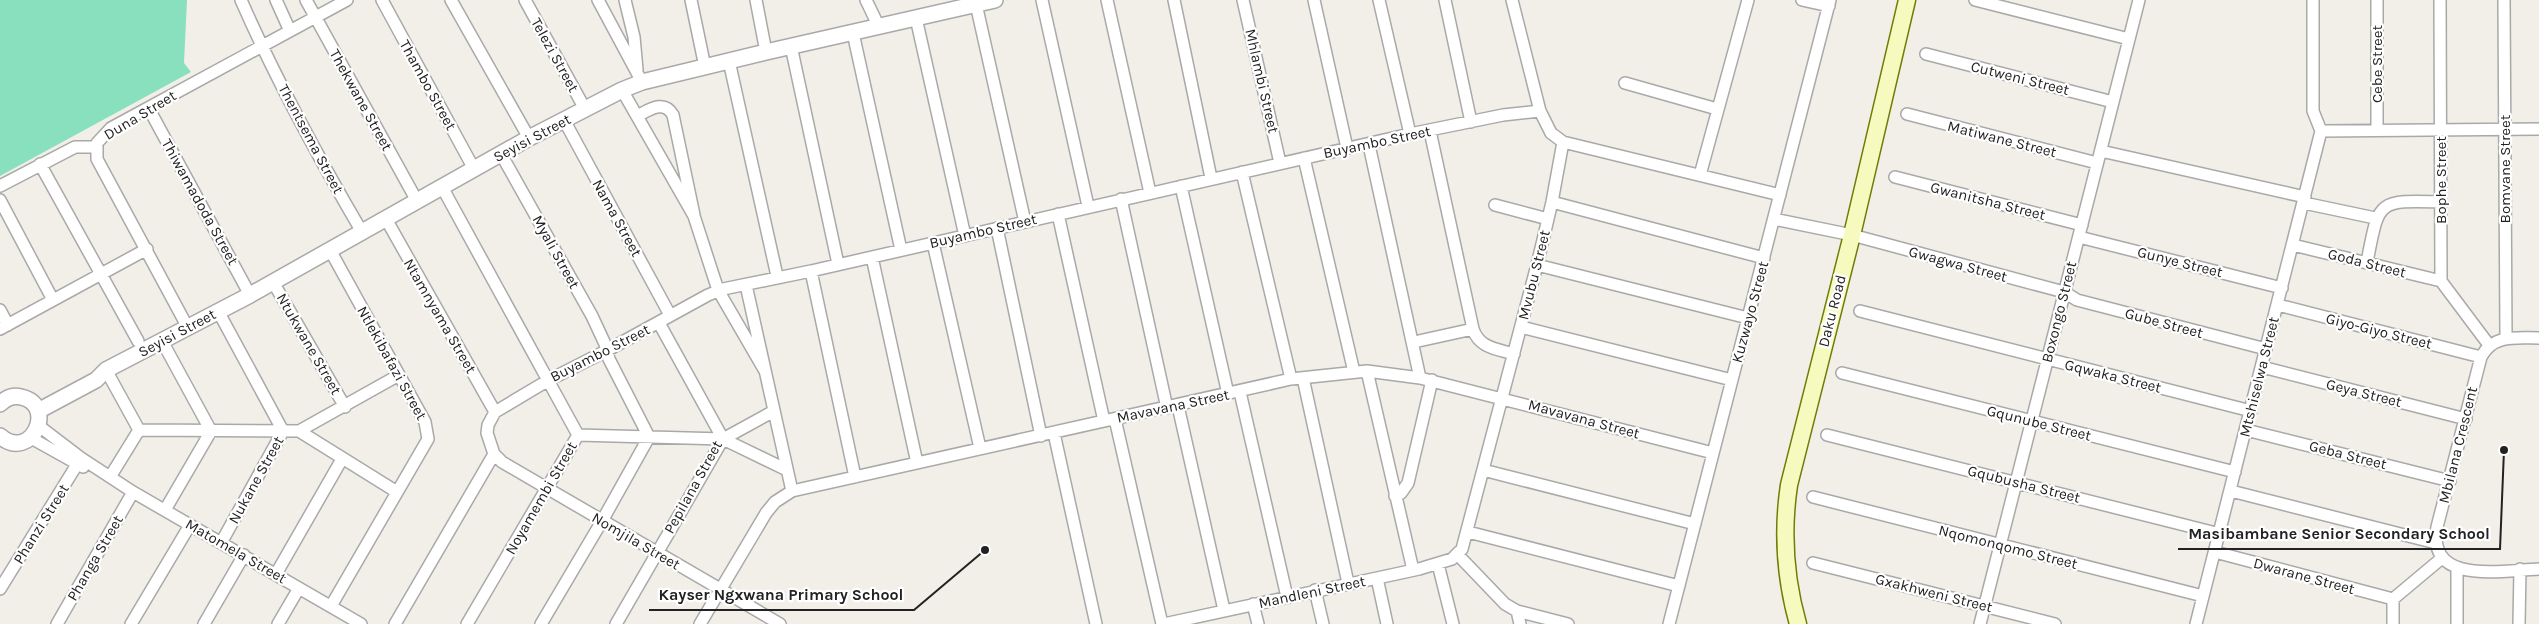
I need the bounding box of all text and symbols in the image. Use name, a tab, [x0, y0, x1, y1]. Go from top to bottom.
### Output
street label: Telezi Street	[527, 15, 583, 96]
street label: Cebe Street	[2368, 25, 2386, 103]
street label: Mhlambi Street	[1241, 27, 1283, 135]
street label: Thambo Street	[396, 37, 460, 134]
street label: Thekwane Street	[326, 46, 397, 154]
street label: Cutweni Street	[1969, 57, 2071, 99]
street label: Thentsema Street	[275, 81, 348, 197]
street label: Duna Street	[101, 86, 180, 144]
street label: Seyisi Street	[490, 110, 574, 166]
street label: Bomvane Street	[2496, 114, 2514, 223]
street label: Matiwane Street	[1946, 117, 2059, 161]
street label: Buyambo Street	[1322, 122, 1433, 162]
street label: Thiwamadoda Street	[158, 136, 242, 269]
street label: Bophe Street	[2432, 136, 2450, 224]
street label: Nama Street	[588, 176, 646, 260]
street label: Gwanitsha Street	[1929, 178, 2048, 224]
street label: Buyambo Street	[928, 210, 1039, 252]
street label: Myali Street	[528, 212, 584, 292]
street label: Mvubu Street	[1514, 228, 1554, 322]
street label: Gwagwa Street	[1907, 242, 2010, 286]
street label: Gunye Street	[2136, 243, 2225, 281]
street label: Goda Street	[2326, 245, 2408, 281]
street label: Ntamnyama Street	[400, 255, 480, 377]
street label: Kuzwayo Street	[1728, 259, 1772, 365]
street label: Boxongo Street	[2038, 259, 2080, 365]
street label: Daku Road	[1814, 273, 1850, 349]
street label: Ntukwane Street	[273, 290, 345, 398]
street label: Ntlekibafazi Street	[353, 303, 431, 423]
street label: Gube Street	[2123, 304, 2205, 342]
street label: Seyisi Street	[135, 305, 219, 361]
street label: Giyo-Giyo Street	[2324, 309, 2434, 353]
street label: Mtshiselwa Street	[2235, 315, 2283, 439]
street label: Buyambo Street	[547, 320, 653, 386]
street label: Gqwaka Street	[2063, 355, 2164, 397]
street label: Geya Street	[2324, 375, 2404, 411]
street label: Mbilana Crescent	[2435, 384, 2481, 505]
street label: Mavavana Street	[1115, 385, 1231, 427]
street label: Mavavana Street	[1526, 395, 1642, 443]
street label: Gqunube Street	[1985, 401, 2093, 445]
street label: Nukane Street	[224, 433, 288, 527]
street label: Pepilana Street	[660, 437, 726, 537]
street label: Geba Street	[2307, 437, 2389, 473]
street label: Noyamembi Street	[501, 438, 581, 558]
street label: Gqubusha Street	[1966, 461, 2083, 507]
street label: Phanzi Street	[9, 480, 73, 567]
street label: Nomjila Street	[589, 508, 684, 574]
street label: Phanga Street	[63, 512, 127, 604]
street label: Matomela Street	[182, 515, 290, 587]
callout: Masibambane Senior Secondary School	[2178, 518, 2500, 549]
street label: Nqomonqomo Street	[1937, 521, 2080, 573]
text: Masibambane Senior Secondary School	[2188, 524, 2490, 543]
street label: Dwarane Street	[2251, 554, 2357, 598]
street label: Gxakhweni Street	[1874, 570, 1995, 616]
street label: Mandleni Street	[1257, 572, 1368, 612]
callout: Kayser Ngxwana Primary School	[649, 579, 914, 610]
text: Kayser Ngxwana Primary School	[659, 585, 904, 604]

